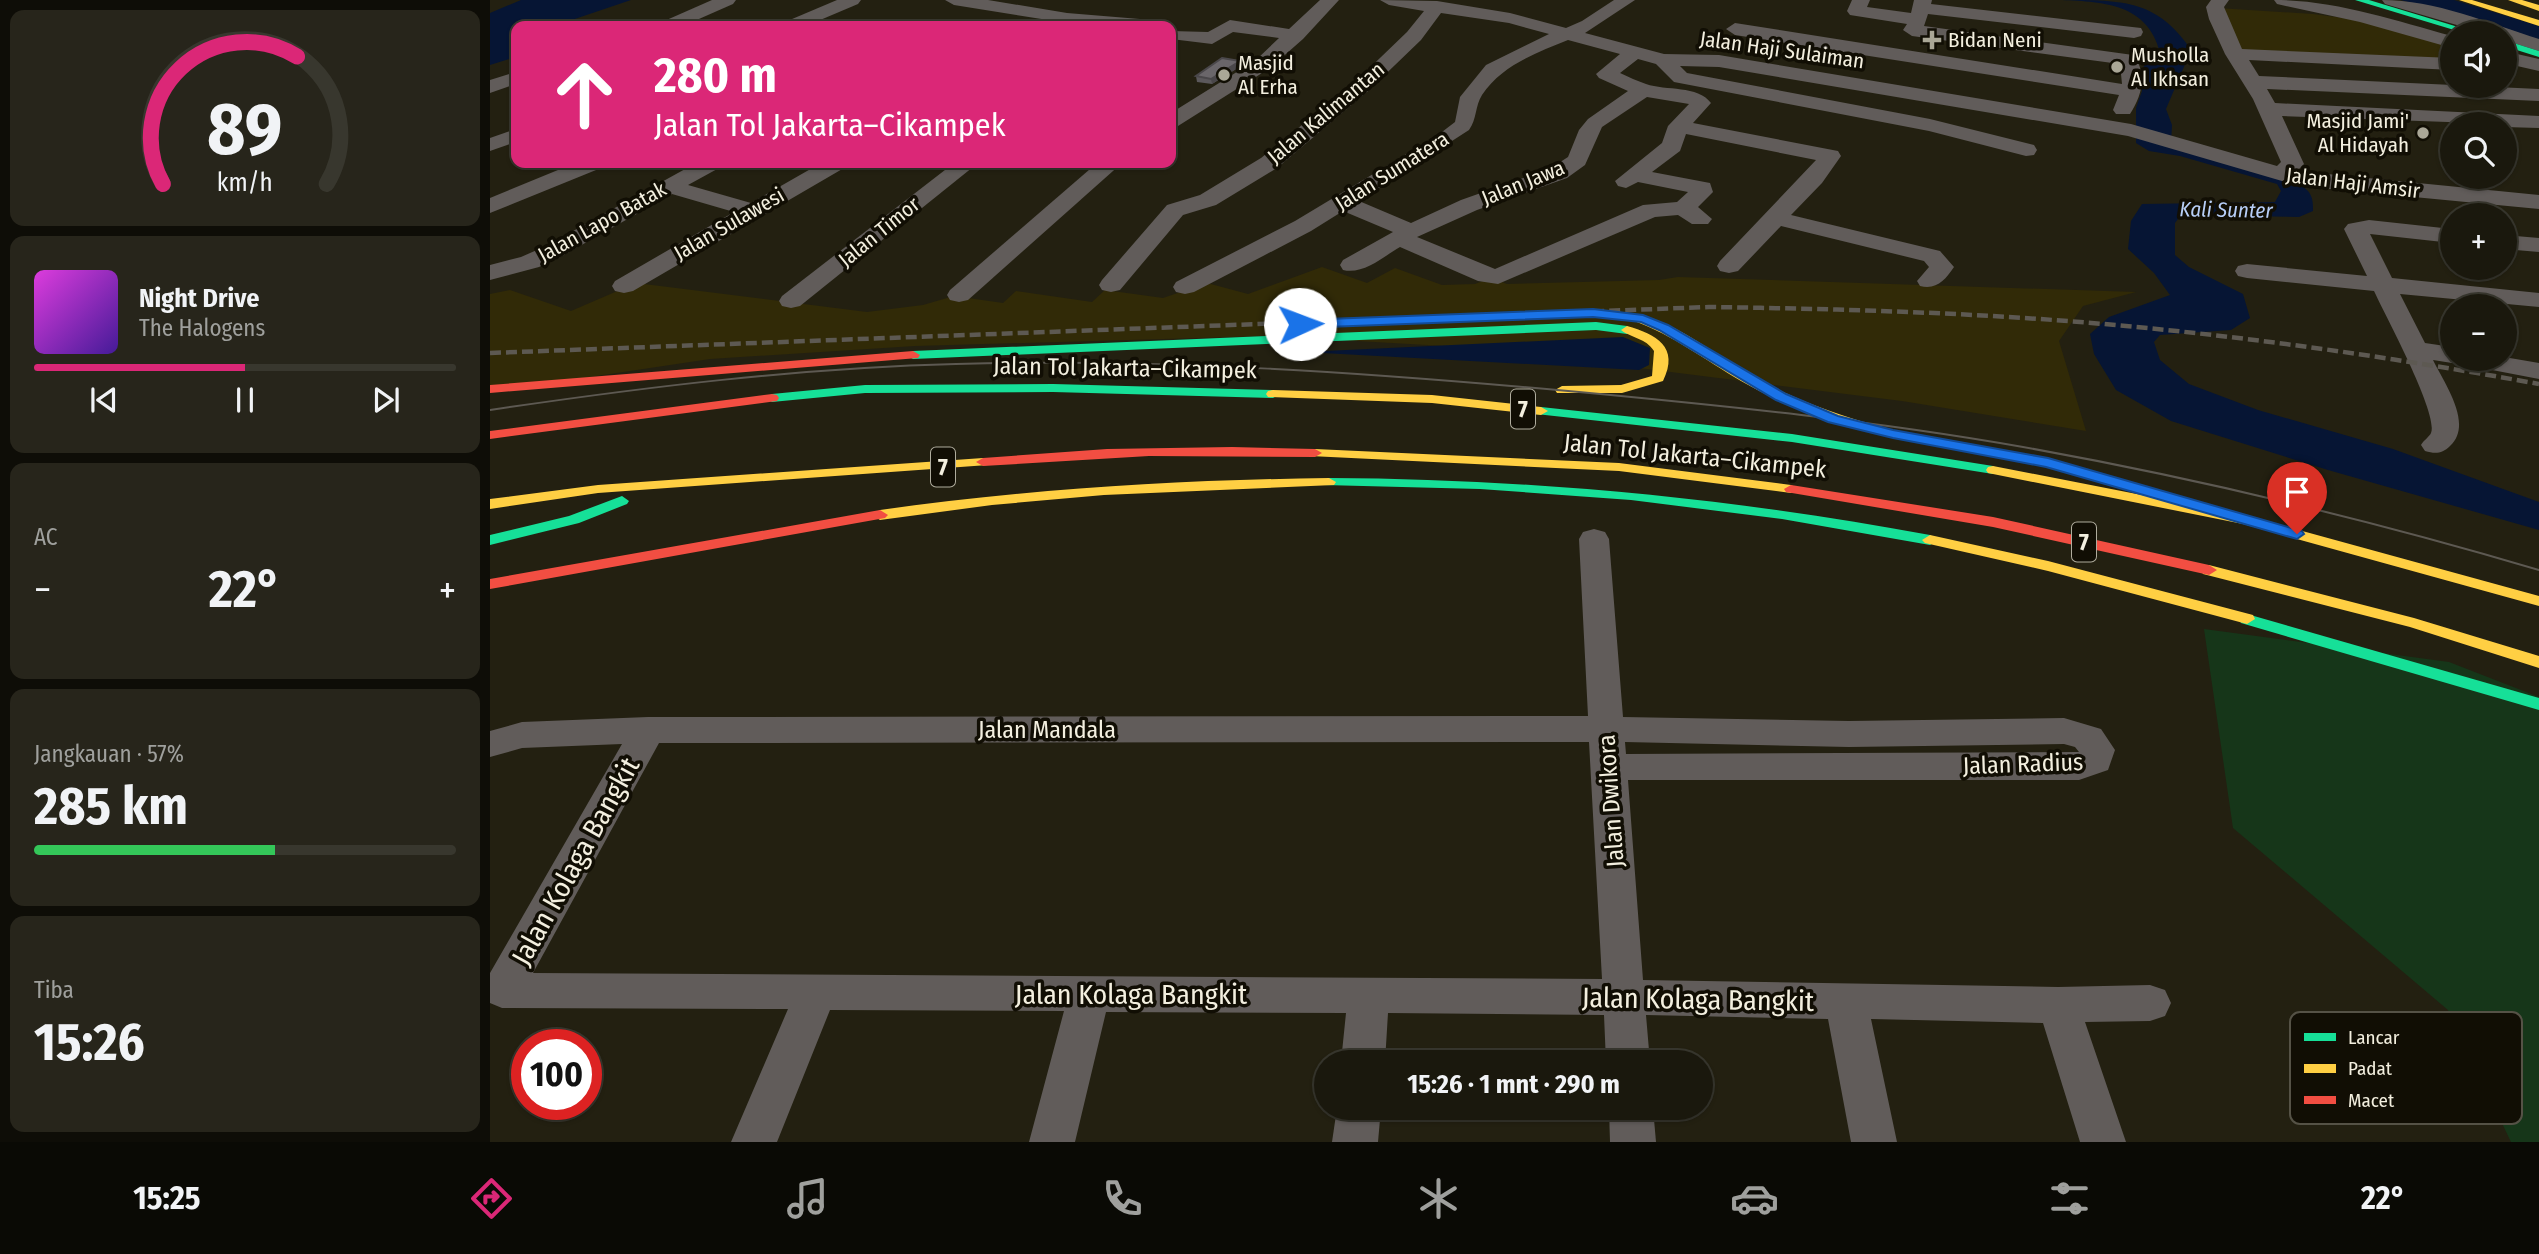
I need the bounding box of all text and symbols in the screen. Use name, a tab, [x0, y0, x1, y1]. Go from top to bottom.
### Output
map controls	[2440, 21, 2517, 371]
button: sound	[2440, 21, 2517, 98]
street label: Jalan Haji Sulaiman	[1698, 26, 1866, 74]
place label: Bidan Neni	[1948, 27, 2042, 53]
marker: Bidan Neni	[1922, 30, 1942, 50]
place label: Musholla Al Ikhsan	[2131, 42, 2209, 92]
text: 280 m	[654, 46, 777, 105]
icon: ahead	[539, 49, 630, 140]
place label: Masjid Al Erha	[1238, 50, 1298, 100]
street label: Jalan Kalimantan	[1262, 56, 1390, 170]
marker: Musholla Al Ikhsan	[2109, 59, 2125, 75]
marker: Masjid Al Erha	[1216, 67, 1232, 83]
text: 89	[207, 87, 283, 174]
text: Jalan Tol Jakarta–Cikampek	[654, 106, 1006, 144]
place label: Masjid Jami' Al Hidayah	[2306, 108, 2409, 158]
button: search	[2440, 112, 2517, 189]
marker: Masjid Jami' Al Hidayah	[2415, 125, 2431, 141]
street label: Jalan Sumatera	[1330, 126, 1454, 216]
street label: Jalan Jawa	[1478, 155, 1568, 211]
street label: Jalan Haji Amsir	[2285, 162, 2422, 204]
text: km/h	[217, 168, 273, 198]
street label: Jalan Lapo Batak	[533, 176, 671, 268]
street label: Jalan Sulawesi	[669, 182, 789, 266]
street label: Jalan Timor	[833, 191, 925, 273]
water label: Kali Sunter	[2179, 196, 2274, 224]
button: +	[2440, 203, 2517, 280]
text: Night Drive	[139, 283, 259, 314]
position arrow	[1263, 287, 1337, 361]
button: −	[2440, 294, 2517, 371]
text: The Halogens	[139, 314, 265, 342]
street label: Jalan Tol Jakarta–Cikampek	[993, 352, 1258, 384]
icon: previous	[85, 381, 123, 419]
icon: pause	[226, 381, 264, 419]
icon: next	[367, 381, 405, 419]
road number: 7	[1511, 390, 1535, 428]
street label: Jalan Tol Jakarta–Cikampek	[1562, 428, 1828, 484]
road number: 7	[931, 447, 955, 486]
pin	[2267, 462, 2327, 534]
icon: arrive	[2278, 473, 2316, 511]
road number: 7	[2072, 522, 2096, 562]
text: AC	[34, 523, 58, 551]
text: 22°	[209, 558, 281, 621]
text: −	[34, 567, 51, 613]
text: +	[439, 567, 456, 613]
street label: Jalan Mandala	[978, 716, 1116, 744]
street label: Jalan Dwikora	[1592, 734, 1630, 868]
text: Jangkauan · 57%	[34, 740, 184, 768]
street label: Jalan Radius	[1962, 748, 2084, 780]
street label: Jalan Kolaga Bangkit	[505, 751, 647, 971]
text: 285 km	[34, 775, 188, 838]
text: Tiba	[34, 976, 74, 1004]
street label: Jalan Kolaga Bangkit	[1015, 978, 1248, 1011]
street label: Jalan Kolaga Bangkit	[1582, 981, 1815, 1018]
text: 15:26	[34, 1011, 145, 1074]
legend	[2290, 1012, 2522, 1124]
text: Lancar	[2348, 1026, 2400, 1049]
speed limit sign: 100	[511, 1029, 602, 1120]
text: Padat	[2348, 1057, 2393, 1080]
text: 15:26 · 1 mnt · 290 m	[1407, 1069, 1620, 1100]
text: Macet	[2348, 1089, 2395, 1112]
icon: directions	[467, 1174, 516, 1223]
icon: music	[783, 1174, 832, 1223]
icon: phone	[1098, 1174, 1147, 1223]
icon: climate	[1414, 1174, 1463, 1223]
icon: car	[1730, 1174, 1779, 1223]
icon: filters	[2045, 1174, 2094, 1223]
text: 15:25	[133, 1179, 200, 1217]
text: 22°	[2361, 1179, 2406, 1217]

